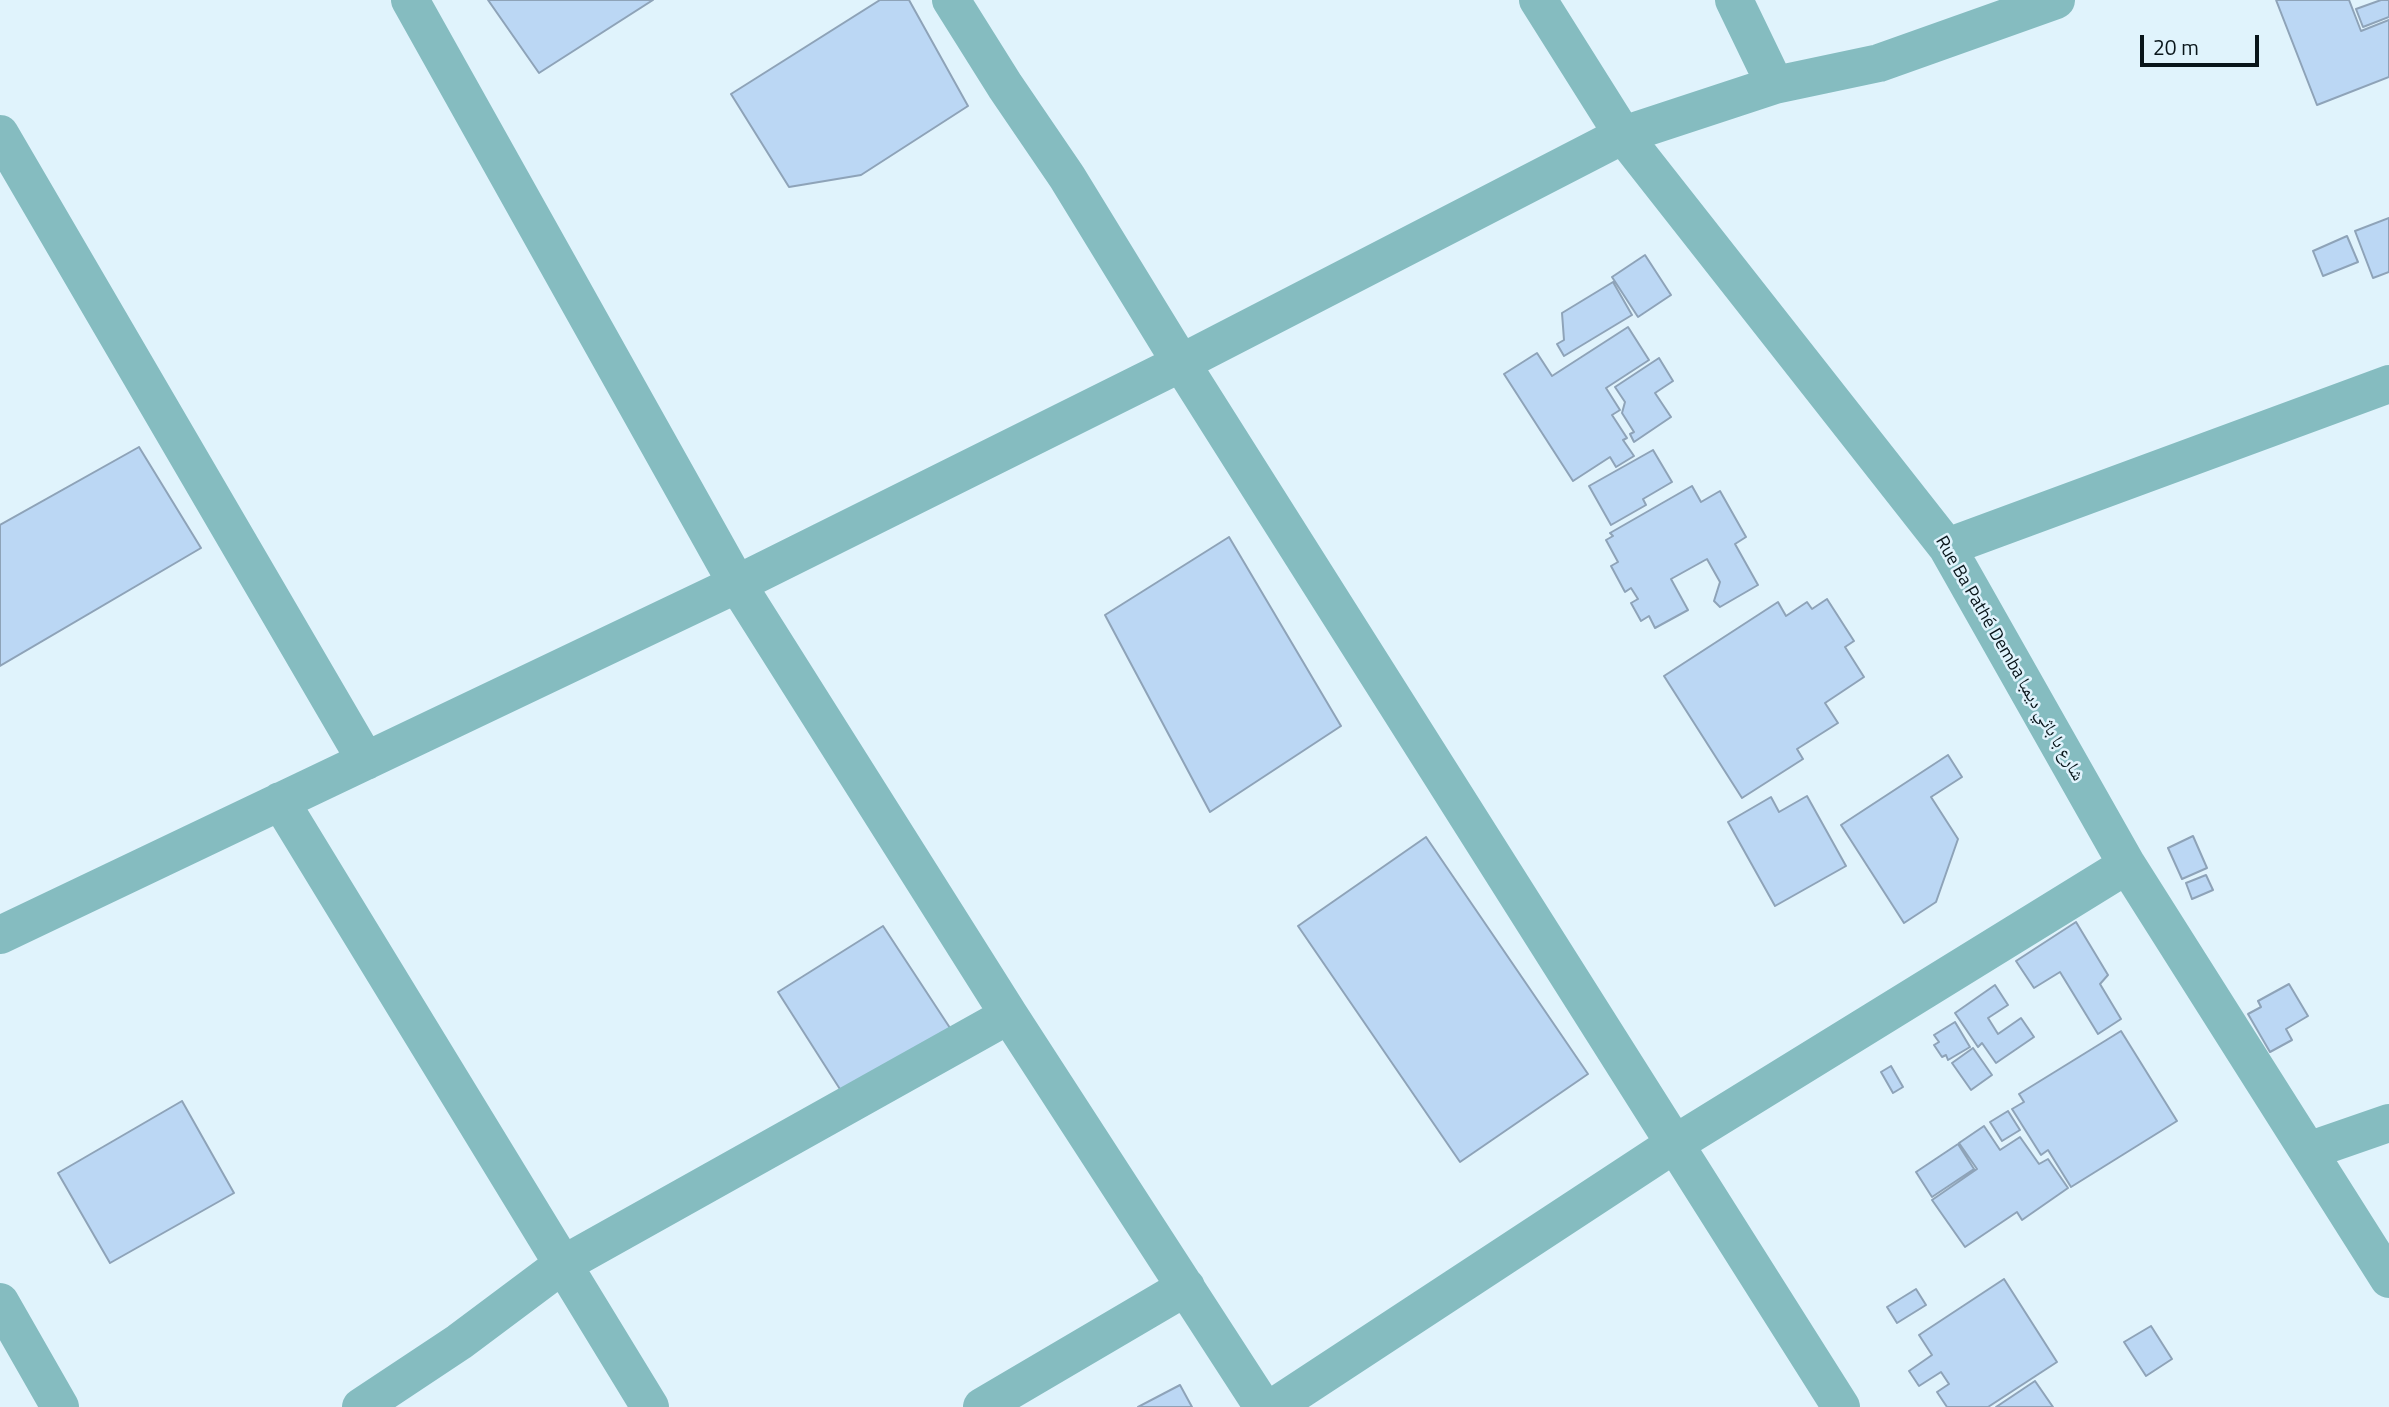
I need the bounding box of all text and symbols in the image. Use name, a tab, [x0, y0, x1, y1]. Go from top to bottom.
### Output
scale bar	[2144, 21, 2263, 65]
text: 20 m	[2153, 31, 2199, 63]
street label: Rue Ba Pathé Demba شارع با باثي ديمبا	[1930, 533, 2088, 785]

